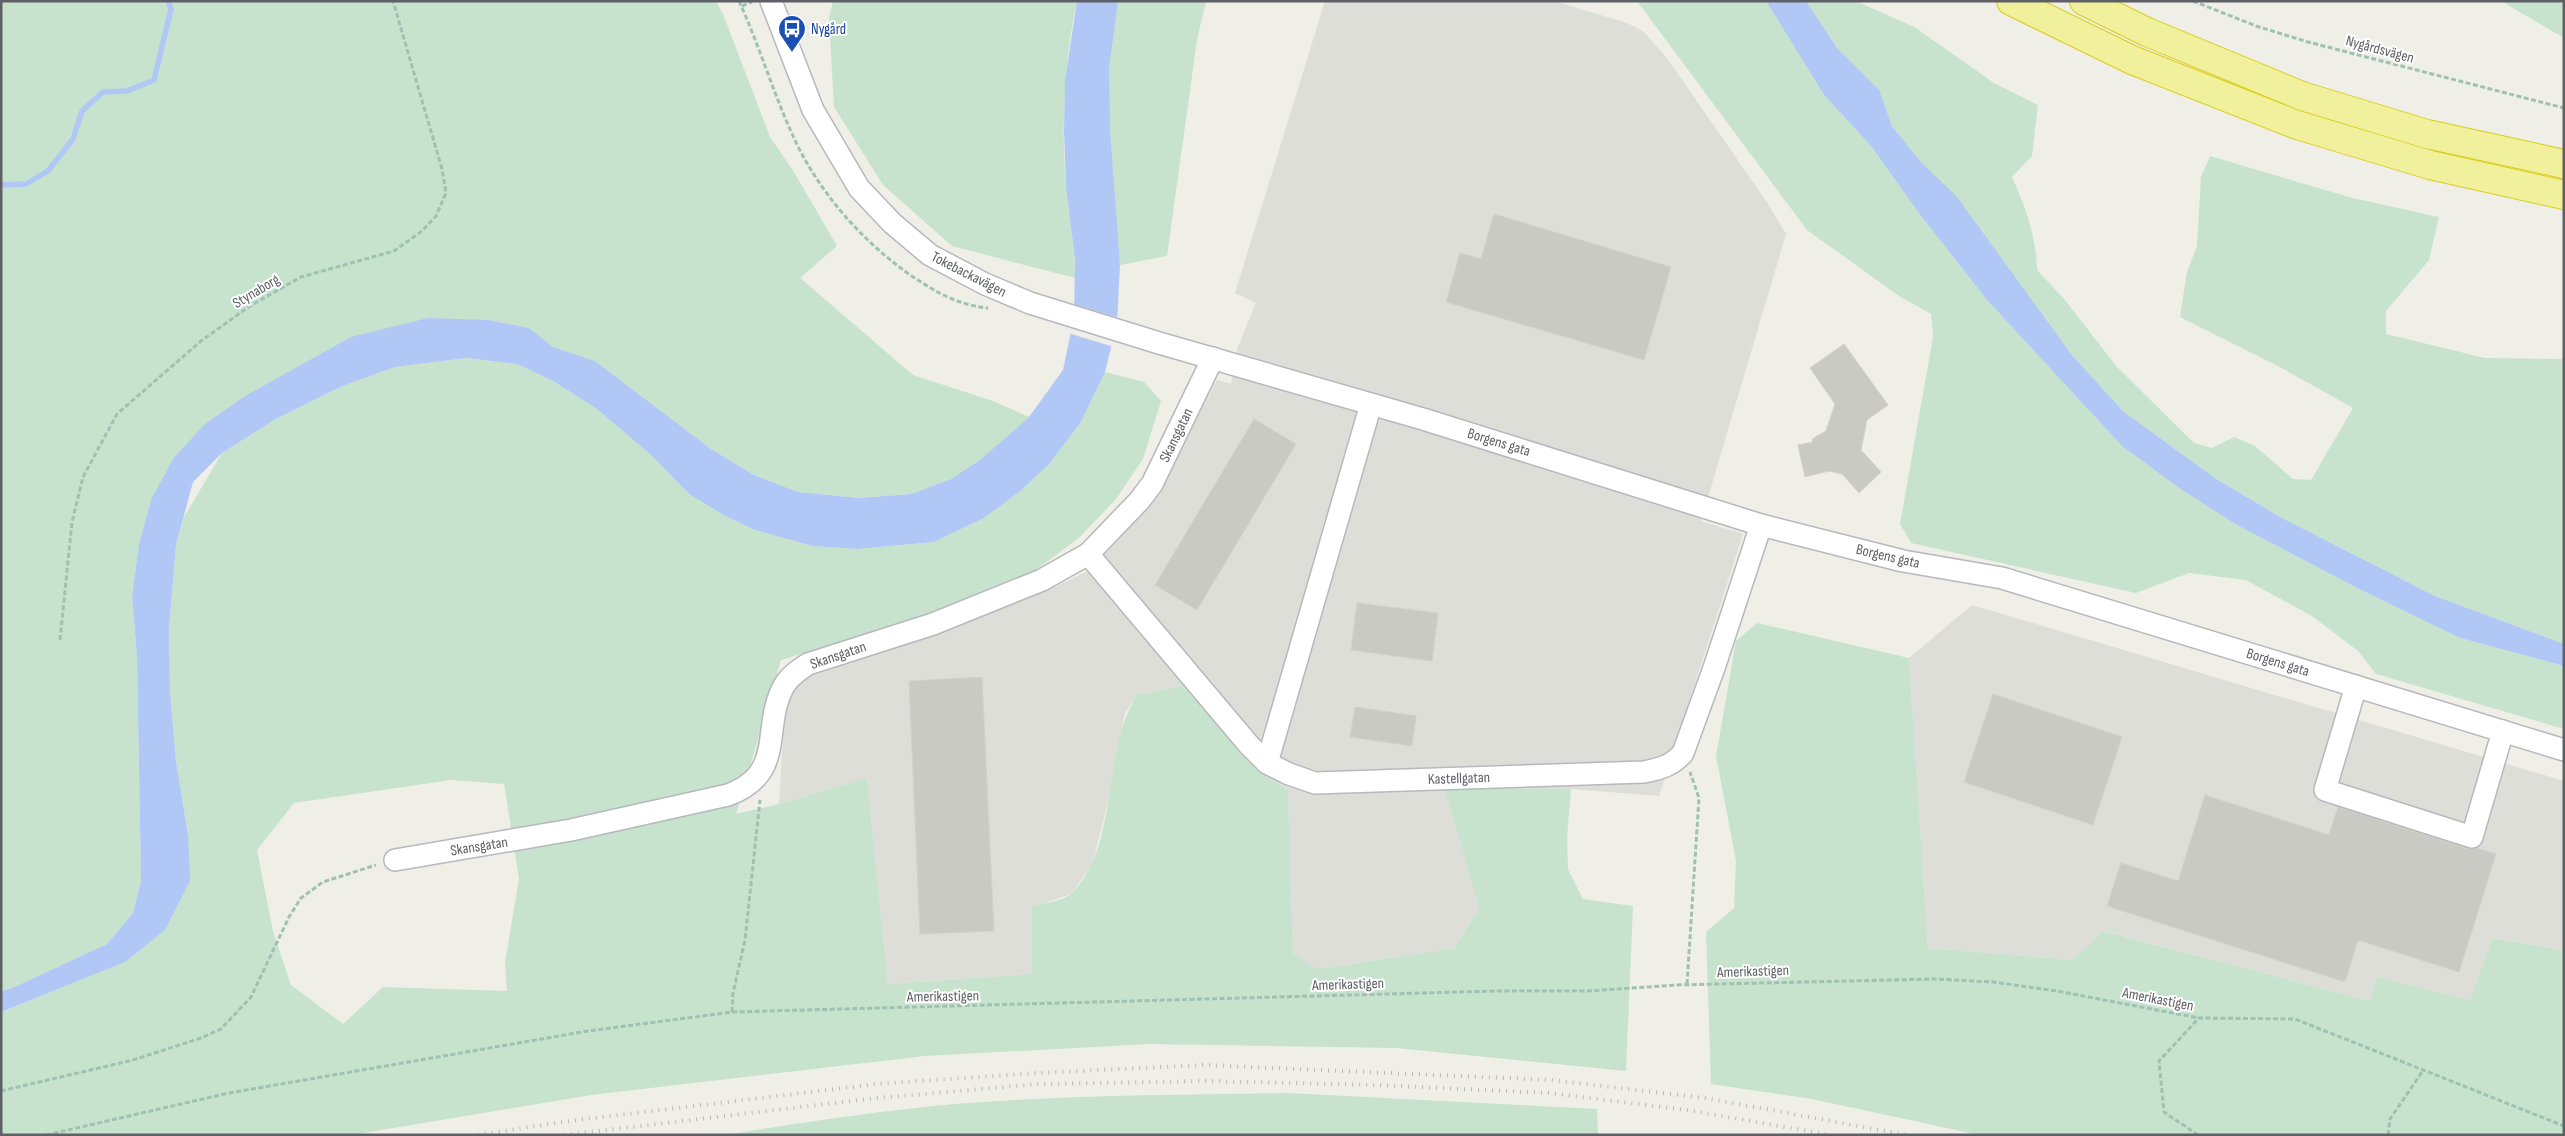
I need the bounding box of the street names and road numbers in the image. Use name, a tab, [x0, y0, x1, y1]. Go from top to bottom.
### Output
street label: Nygårdsvägen	[2344, 31, 2416, 68]
street label: Tokebackavägen	[928, 247, 1010, 302]
street label: Stynaborg	[229, 270, 283, 313]
street label: Skansgatan	[1155, 405, 1198, 465]
street label: Borgens gata	[1465, 424, 1533, 461]
street label: Borgens gata	[1854, 540, 1922, 573]
street label: Skansgatan	[808, 637, 869, 674]
street label: Borgens gata	[2244, 644, 2312, 681]
street label: Kastellgatan	[1428, 768, 1490, 789]
street label: Skansgatan	[449, 833, 509, 860]
street label: Amerikastigen	[1716, 961, 1789, 982]
street label: Amerikastigen	[1311, 974, 1384, 995]
street label: Amerikastigen	[2120, 983, 2195, 1016]
street label: Amerikastigen	[906, 986, 979, 1007]

